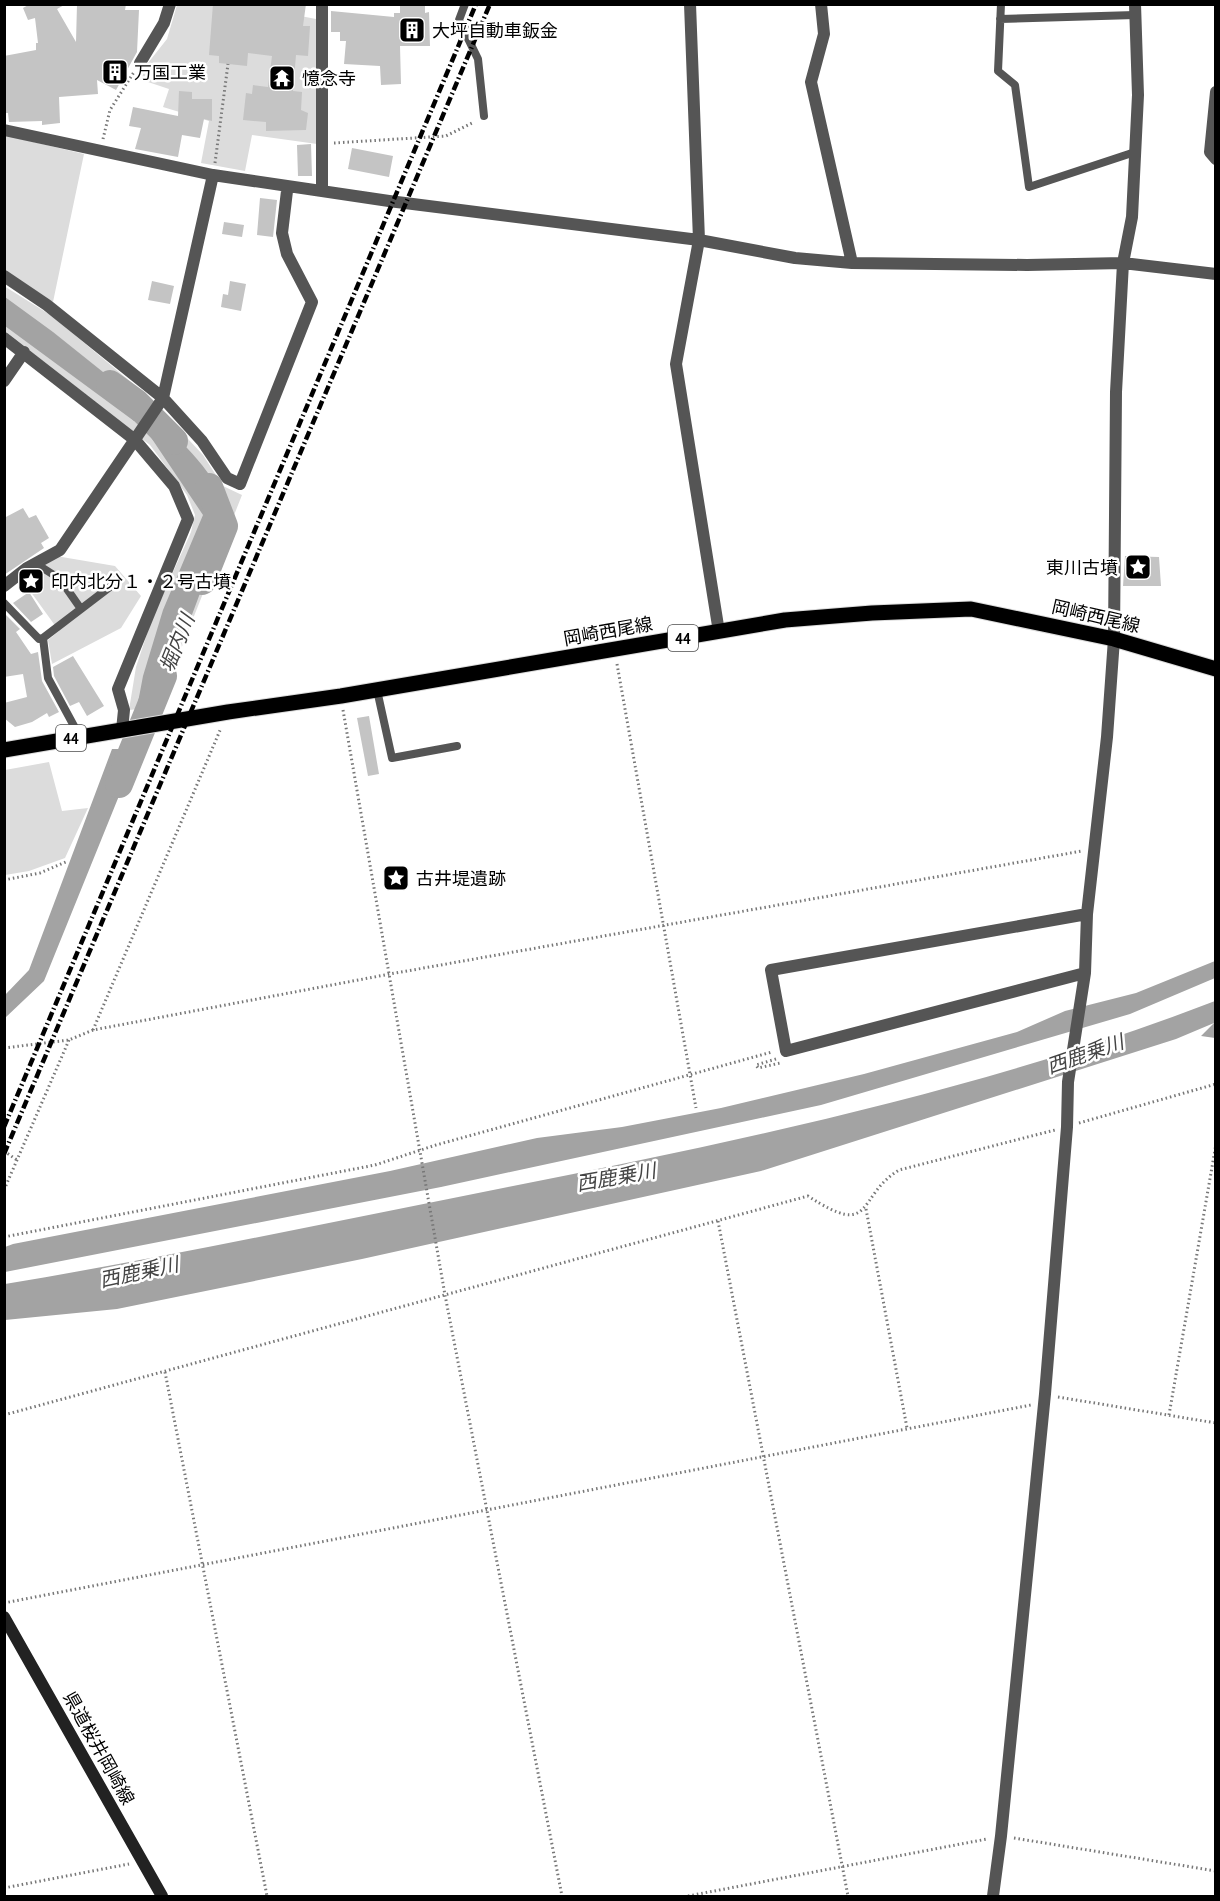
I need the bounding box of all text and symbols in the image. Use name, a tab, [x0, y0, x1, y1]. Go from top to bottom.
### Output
building icon: 大坪自動車鈑金	[397, 15, 427, 45]
place label: 大坪自動車鈑金	[432, 19, 558, 42]
building icon: 万国工業	[100, 57, 130, 87]
place label: 万国工業	[134, 61, 206, 84]
temple icon: 憶念寺	[267, 63, 297, 93]
place label: 憶念寺	[302, 67, 356, 90]
place icon: 東川古墳	[1123, 552, 1153, 582]
place label: 東川古墳	[1046, 556, 1118, 579]
place icon: 印内北分１・２号古墳	[16, 566, 46, 596]
place label: 印内北分１・２号古墳	[51, 570, 231, 593]
street label: 岡崎西尾線	[1050, 595, 1142, 637]
water label: 堀内川	[154, 608, 201, 676]
street label: 岡崎西尾線	[562, 612, 654, 650]
road number: 44	[668, 625, 698, 651]
road number: 44	[56, 725, 86, 751]
place icon: 古井堤遺跡	[381, 863, 411, 893]
place label: 古井堤遺跡	[416, 867, 506, 890]
water label: 西鹿乗川	[1043, 1028, 1129, 1079]
water label: 西鹿乗川	[574, 1157, 660, 1197]
water label: 西鹿乗川	[97, 1251, 183, 1293]
street label: 県道桜井岡崎線	[58, 1687, 140, 1809]

